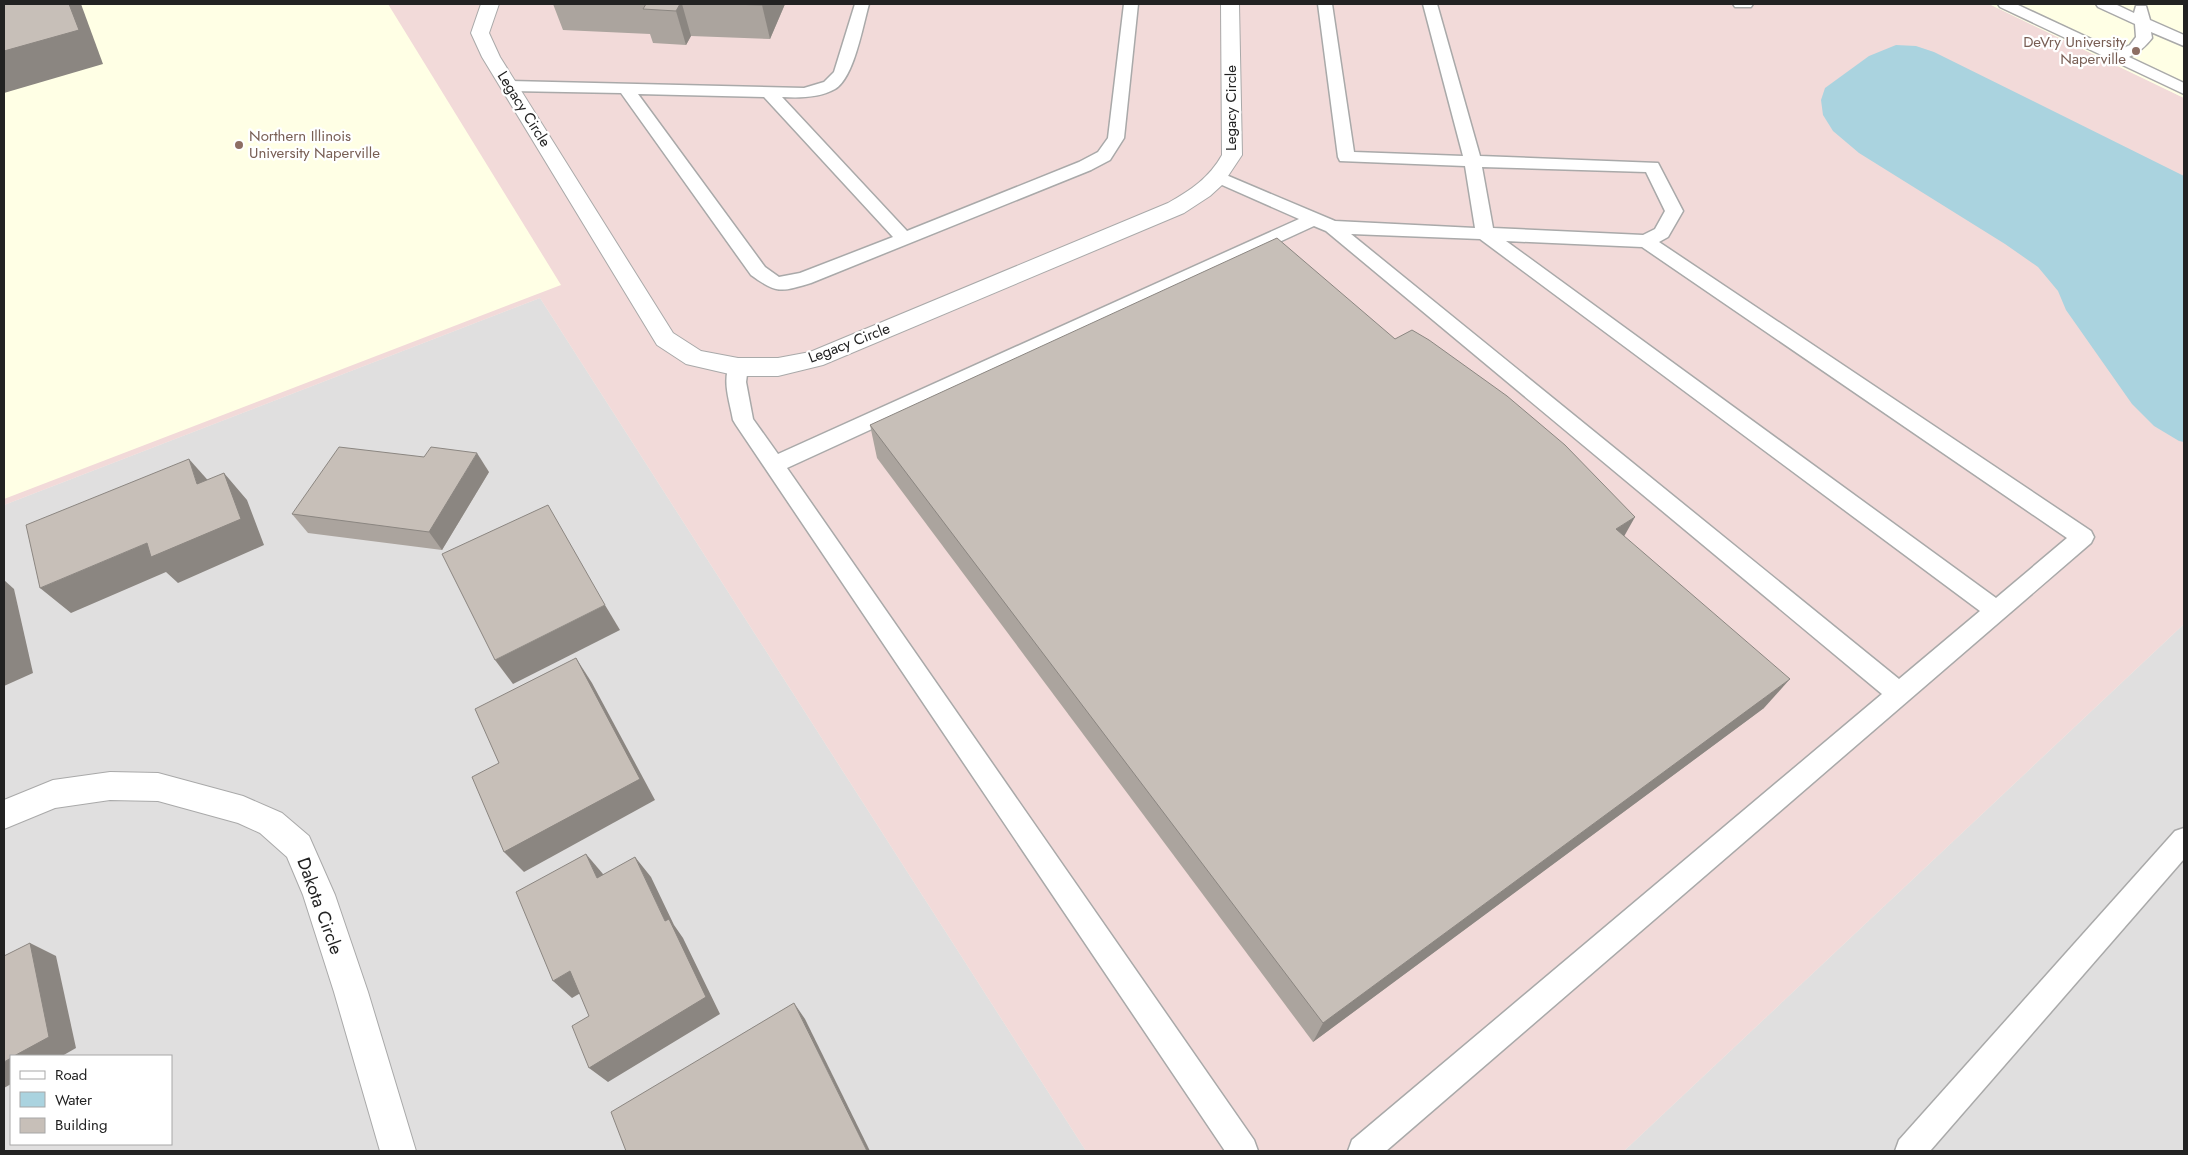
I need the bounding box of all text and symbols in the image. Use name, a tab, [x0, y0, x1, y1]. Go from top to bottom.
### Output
place label: DeVry University Naperville	[2023, 31, 2126, 70]
marker: DeVry University Naperville	[2130, 45, 2142, 57]
street label: Legacy Circle	[1220, 65, 1242, 151]
street label: Legacy Circle	[492, 67, 556, 152]
place label: Northern Illinois University Naperville	[249, 125, 380, 164]
marker: Northern Illinois University Naperville	[233, 139, 245, 151]
street label: Legacy Circle	[805, 317, 893, 369]
street label: Dakota Circle	[290, 854, 350, 958]
legend	[10, 1055, 172, 1145]
text: Road	[55, 1064, 87, 1086]
text: Water	[55, 1089, 93, 1111]
text: Building	[55, 1114, 107, 1136]

